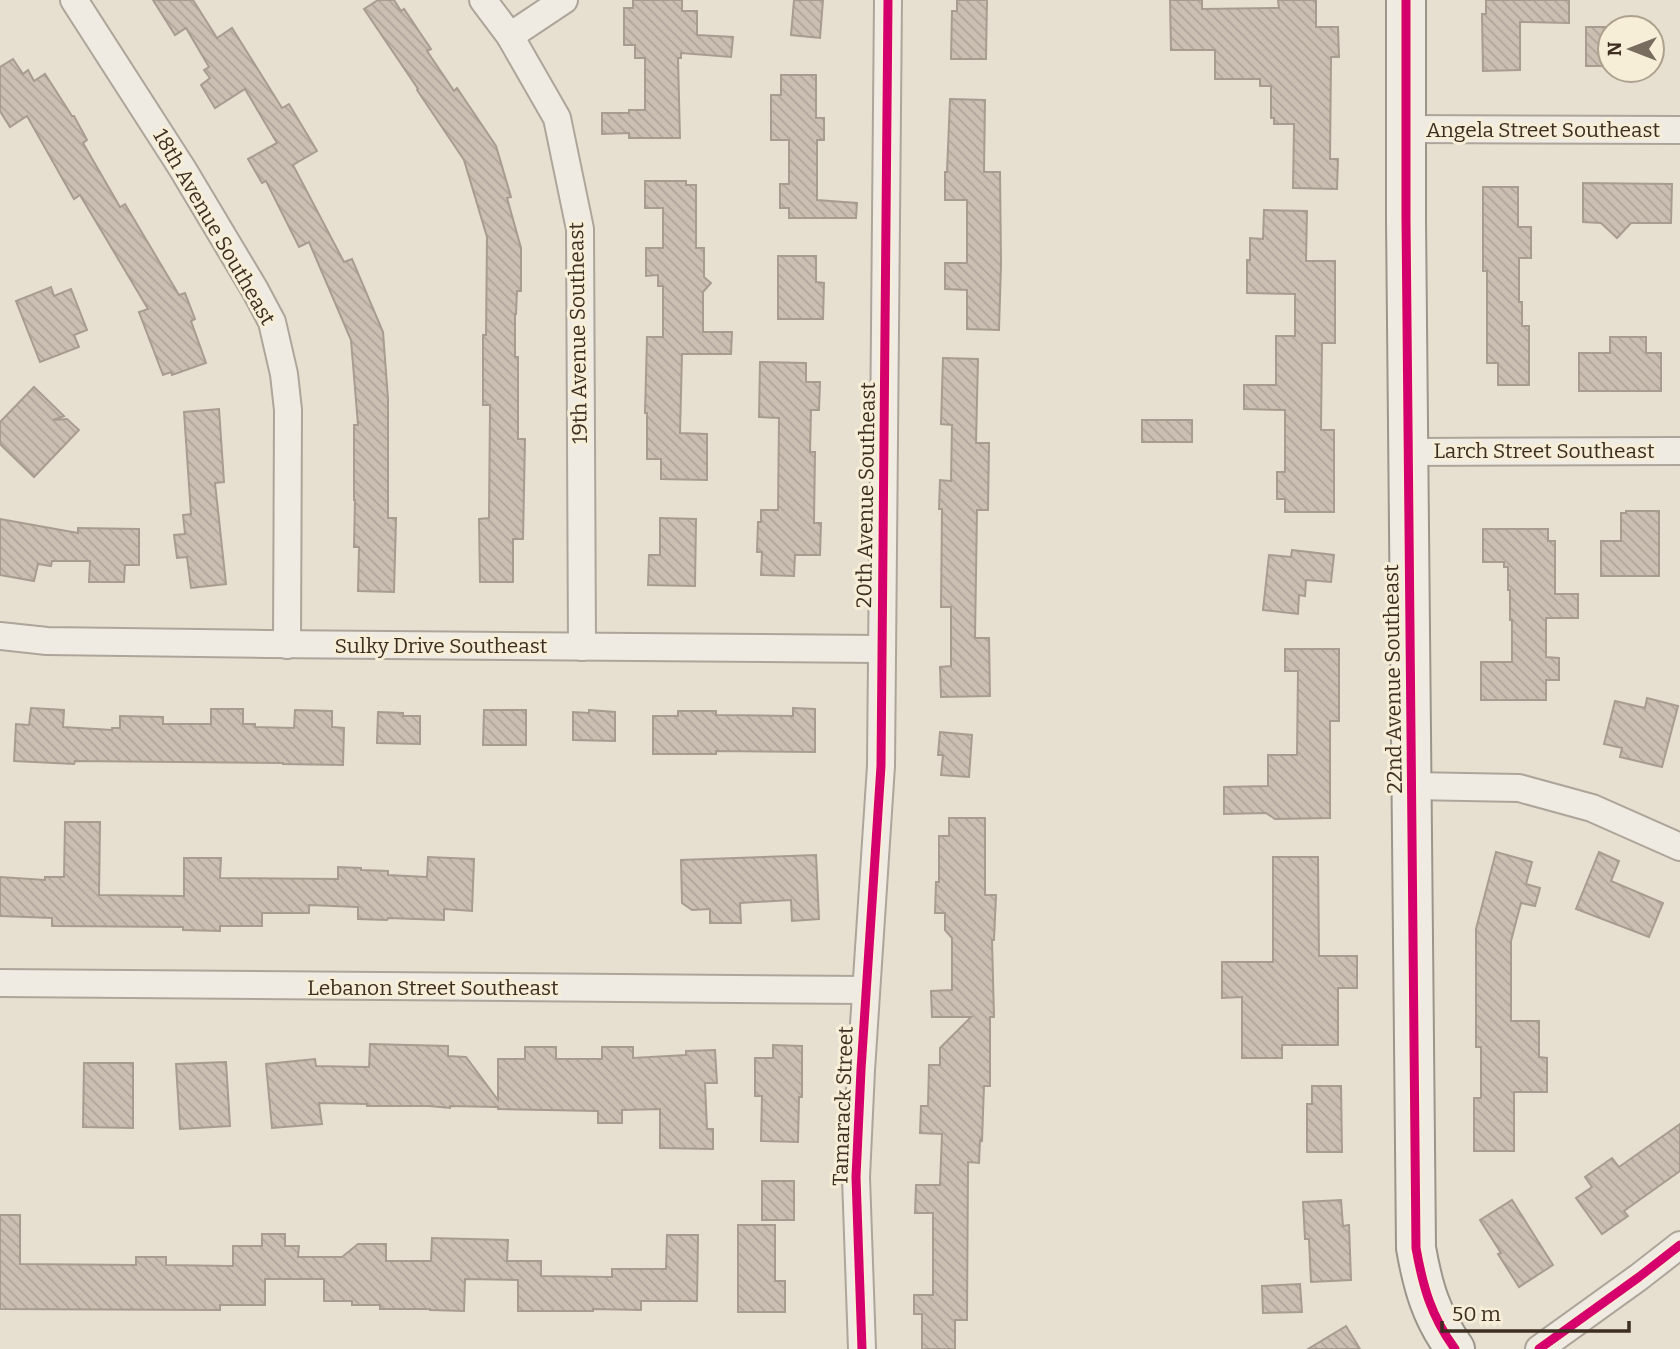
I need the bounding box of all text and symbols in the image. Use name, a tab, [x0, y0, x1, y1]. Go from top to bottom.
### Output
north arrow	[1596, 14, 1666, 84]
text: N	[1603, 41, 1626, 56]
street label: Angela Street Southeast	[1426, 117, 1660, 143]
street label: 18th Avenue Southeast	[147, 124, 281, 330]
street label: 19th Avenue Southeast	[563, 221, 593, 444]
street label: 20th Avenue Southeast	[851, 381, 881, 608]
street label: Larch Street Southeast	[1433, 438, 1655, 464]
street label: 22nd Avenue Southeast	[1378, 564, 1408, 794]
street label: Sulky Drive Southeast	[335, 633, 548, 659]
street label: Lebanon Street Southeast	[307, 975, 559, 1001]
street label: Tamarack Street	[827, 1025, 859, 1186]
scale bar	[1442, 1290, 1629, 1334]
text: 50 m	[1452, 1301, 1501, 1327]

